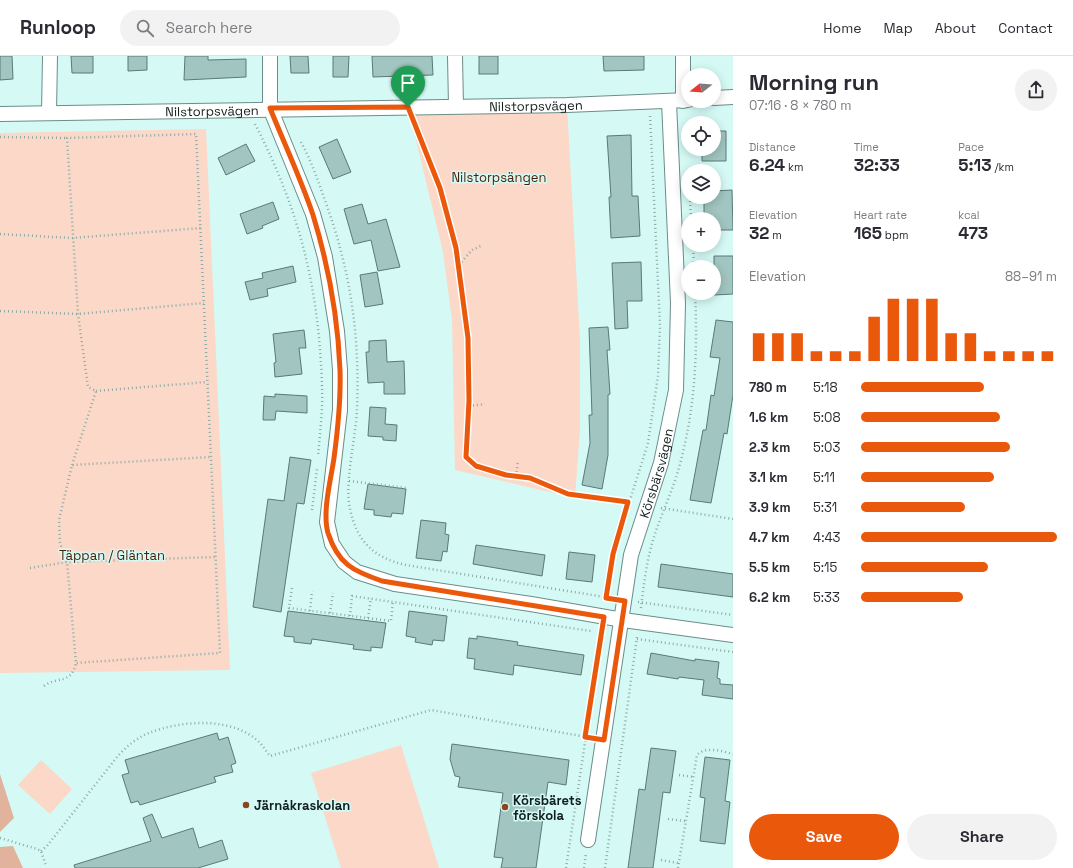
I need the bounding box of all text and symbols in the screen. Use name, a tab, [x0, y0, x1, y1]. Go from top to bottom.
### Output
search box	[120, 10, 400, 46]
text: Runloop	[20, 15, 96, 40]
icon: search	[134, 17, 156, 39]
text: Search here	[166, 18, 252, 37]
text: Home	[823, 19, 861, 37]
text: Map	[883, 19, 913, 37]
text: About	[935, 19, 976, 37]
text: Contact	[998, 19, 1053, 37]
pin	[391, 66, 425, 107]
north arrow	[681, 68, 721, 108]
map controls	[681, 68, 721, 300]
text: Morning run	[749, 68, 879, 96]
button: share	[1015, 69, 1057, 111]
icon: arrive	[397, 72, 419, 94]
street label: Nilstorpsvägen	[489, 96, 583, 115]
text: 07:16 · 8 × 780 m	[749, 97, 851, 114]
street label: Nilstorpsvägen	[165, 101, 259, 120]
button: locate	[681, 116, 721, 156]
text: Distance	[749, 140, 796, 154]
text: Time	[854, 140, 879, 154]
text: Pace	[958, 140, 984, 154]
text: 6.24	[749, 154, 785, 176]
text: 32:33	[854, 154, 900, 176]
text: 5:13	[958, 154, 992, 176]
text: km	[785, 160, 803, 174]
text: /km	[992, 160, 1014, 174]
button: layers	[681, 164, 721, 204]
park label: Nilstorpsängen	[451, 169, 547, 186]
text: Elevation	[749, 208, 797, 222]
text: Heart rate	[854, 208, 907, 222]
text: kcal	[958, 208, 980, 222]
button: +	[681, 212, 721, 252]
text: 32	[749, 222, 769, 244]
text: 165	[854, 222, 882, 244]
text: 473	[958, 222, 988, 244]
text: m	[769, 228, 782, 242]
text: bpm	[882, 228, 909, 242]
button: −	[681, 260, 721, 300]
text: Elevation	[749, 268, 806, 285]
text: 88–91 m	[1005, 268, 1057, 285]
text: 780 m	[749, 379, 787, 396]
text: 5:18	[813, 379, 838, 396]
text: 1.6 km	[749, 409, 788, 426]
text: 5:08	[813, 409, 841, 426]
street label: Körsbärsvägen	[635, 427, 676, 520]
text: 2.3 km	[749, 439, 790, 456]
text: 5:03	[813, 439, 840, 456]
text: 3.1 km	[749, 469, 788, 486]
text: 5:11	[813, 469, 835, 486]
text: 3.9 km	[749, 499, 791, 516]
text: 5:31	[813, 499, 837, 516]
text: 4.7 km	[749, 529, 790, 546]
text: 4:43	[813, 529, 840, 546]
park label: Täppan / Gläntan	[59, 547, 165, 564]
text: 5.5 km	[749, 559, 790, 576]
text: 5:15	[813, 559, 837, 576]
text: 6.2 km	[749, 589, 790, 606]
text: 5:33	[813, 589, 840, 606]
place label: Körsbärets förskola	[513, 792, 582, 824]
place label: Järnåkraskolan	[254, 797, 350, 814]
marker: Järnåkraskolan	[241, 800, 251, 810]
marker: Körsbärets förskola	[500, 802, 510, 812]
button: Save	[749, 814, 899, 860]
button: Share	[907, 814, 1057, 860]

